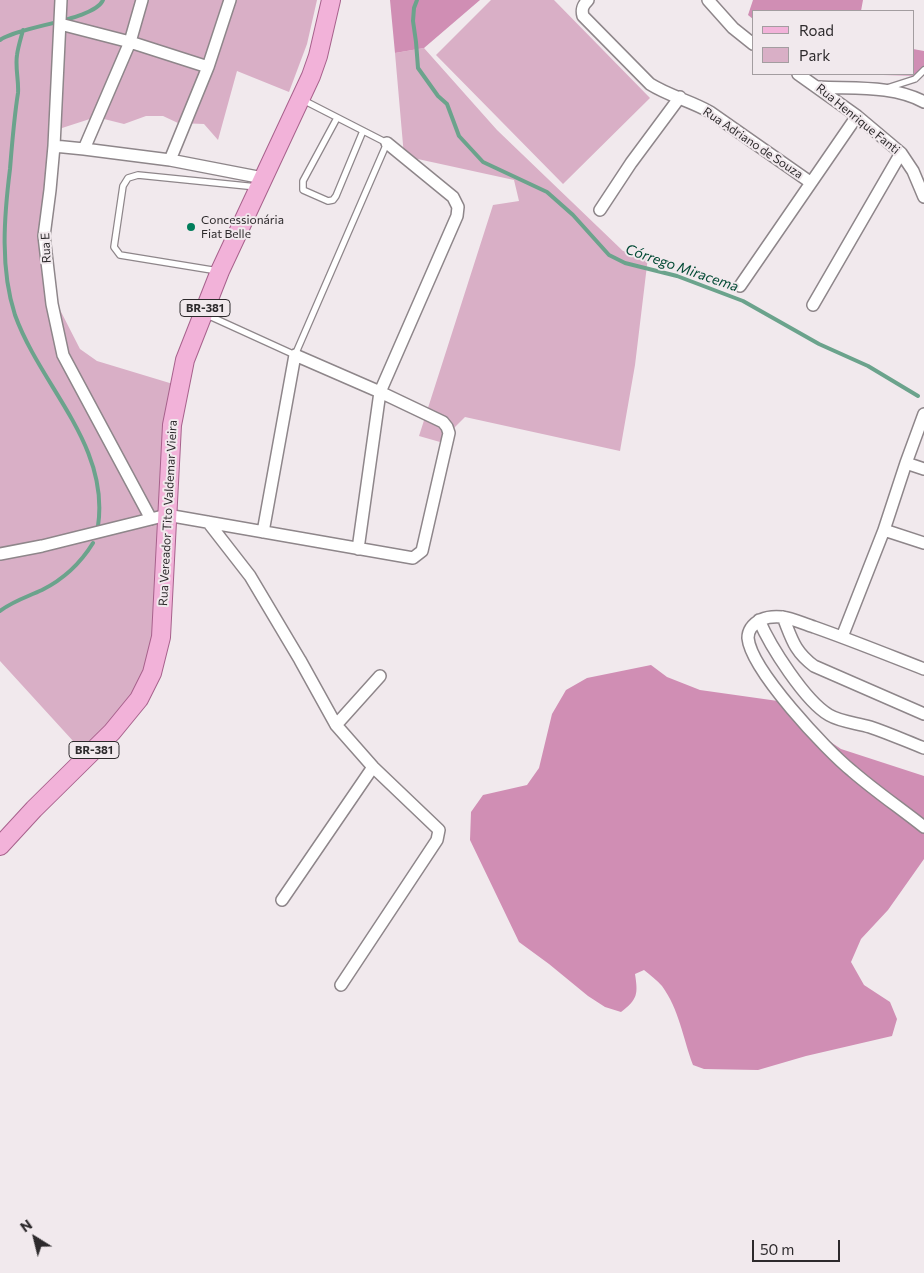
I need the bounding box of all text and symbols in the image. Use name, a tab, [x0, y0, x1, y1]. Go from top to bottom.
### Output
legend	[752, 10, 914, 75]
text: Road	[799, 21, 834, 39]
text: Park	[799, 46, 830, 64]
street label: Rua Henrique Fanti	[813, 81, 903, 157]
street label: Rua Adriano de Souza	[700, 104, 806, 182]
place label: Concessionária Fiat Belle	[201, 213, 284, 241]
marker: Concessionária Fiat Belle	[185, 221, 197, 233]
street label: Rua E	[38, 232, 54, 264]
water label: Córrego Miracema	[623, 241, 741, 295]
road number: BR-381	[180, 300, 230, 316]
street label: Rua Vereador Tito Valdemar Vieira	[156, 420, 180, 606]
road number: BR-381	[69, 742, 119, 758]
north arrow	[10, 1213, 60, 1263]
text: N	[17, 1215, 35, 1235]
scale bar	[754, 1230, 842, 1262]
text: 50 m	[760, 1240, 794, 1258]

